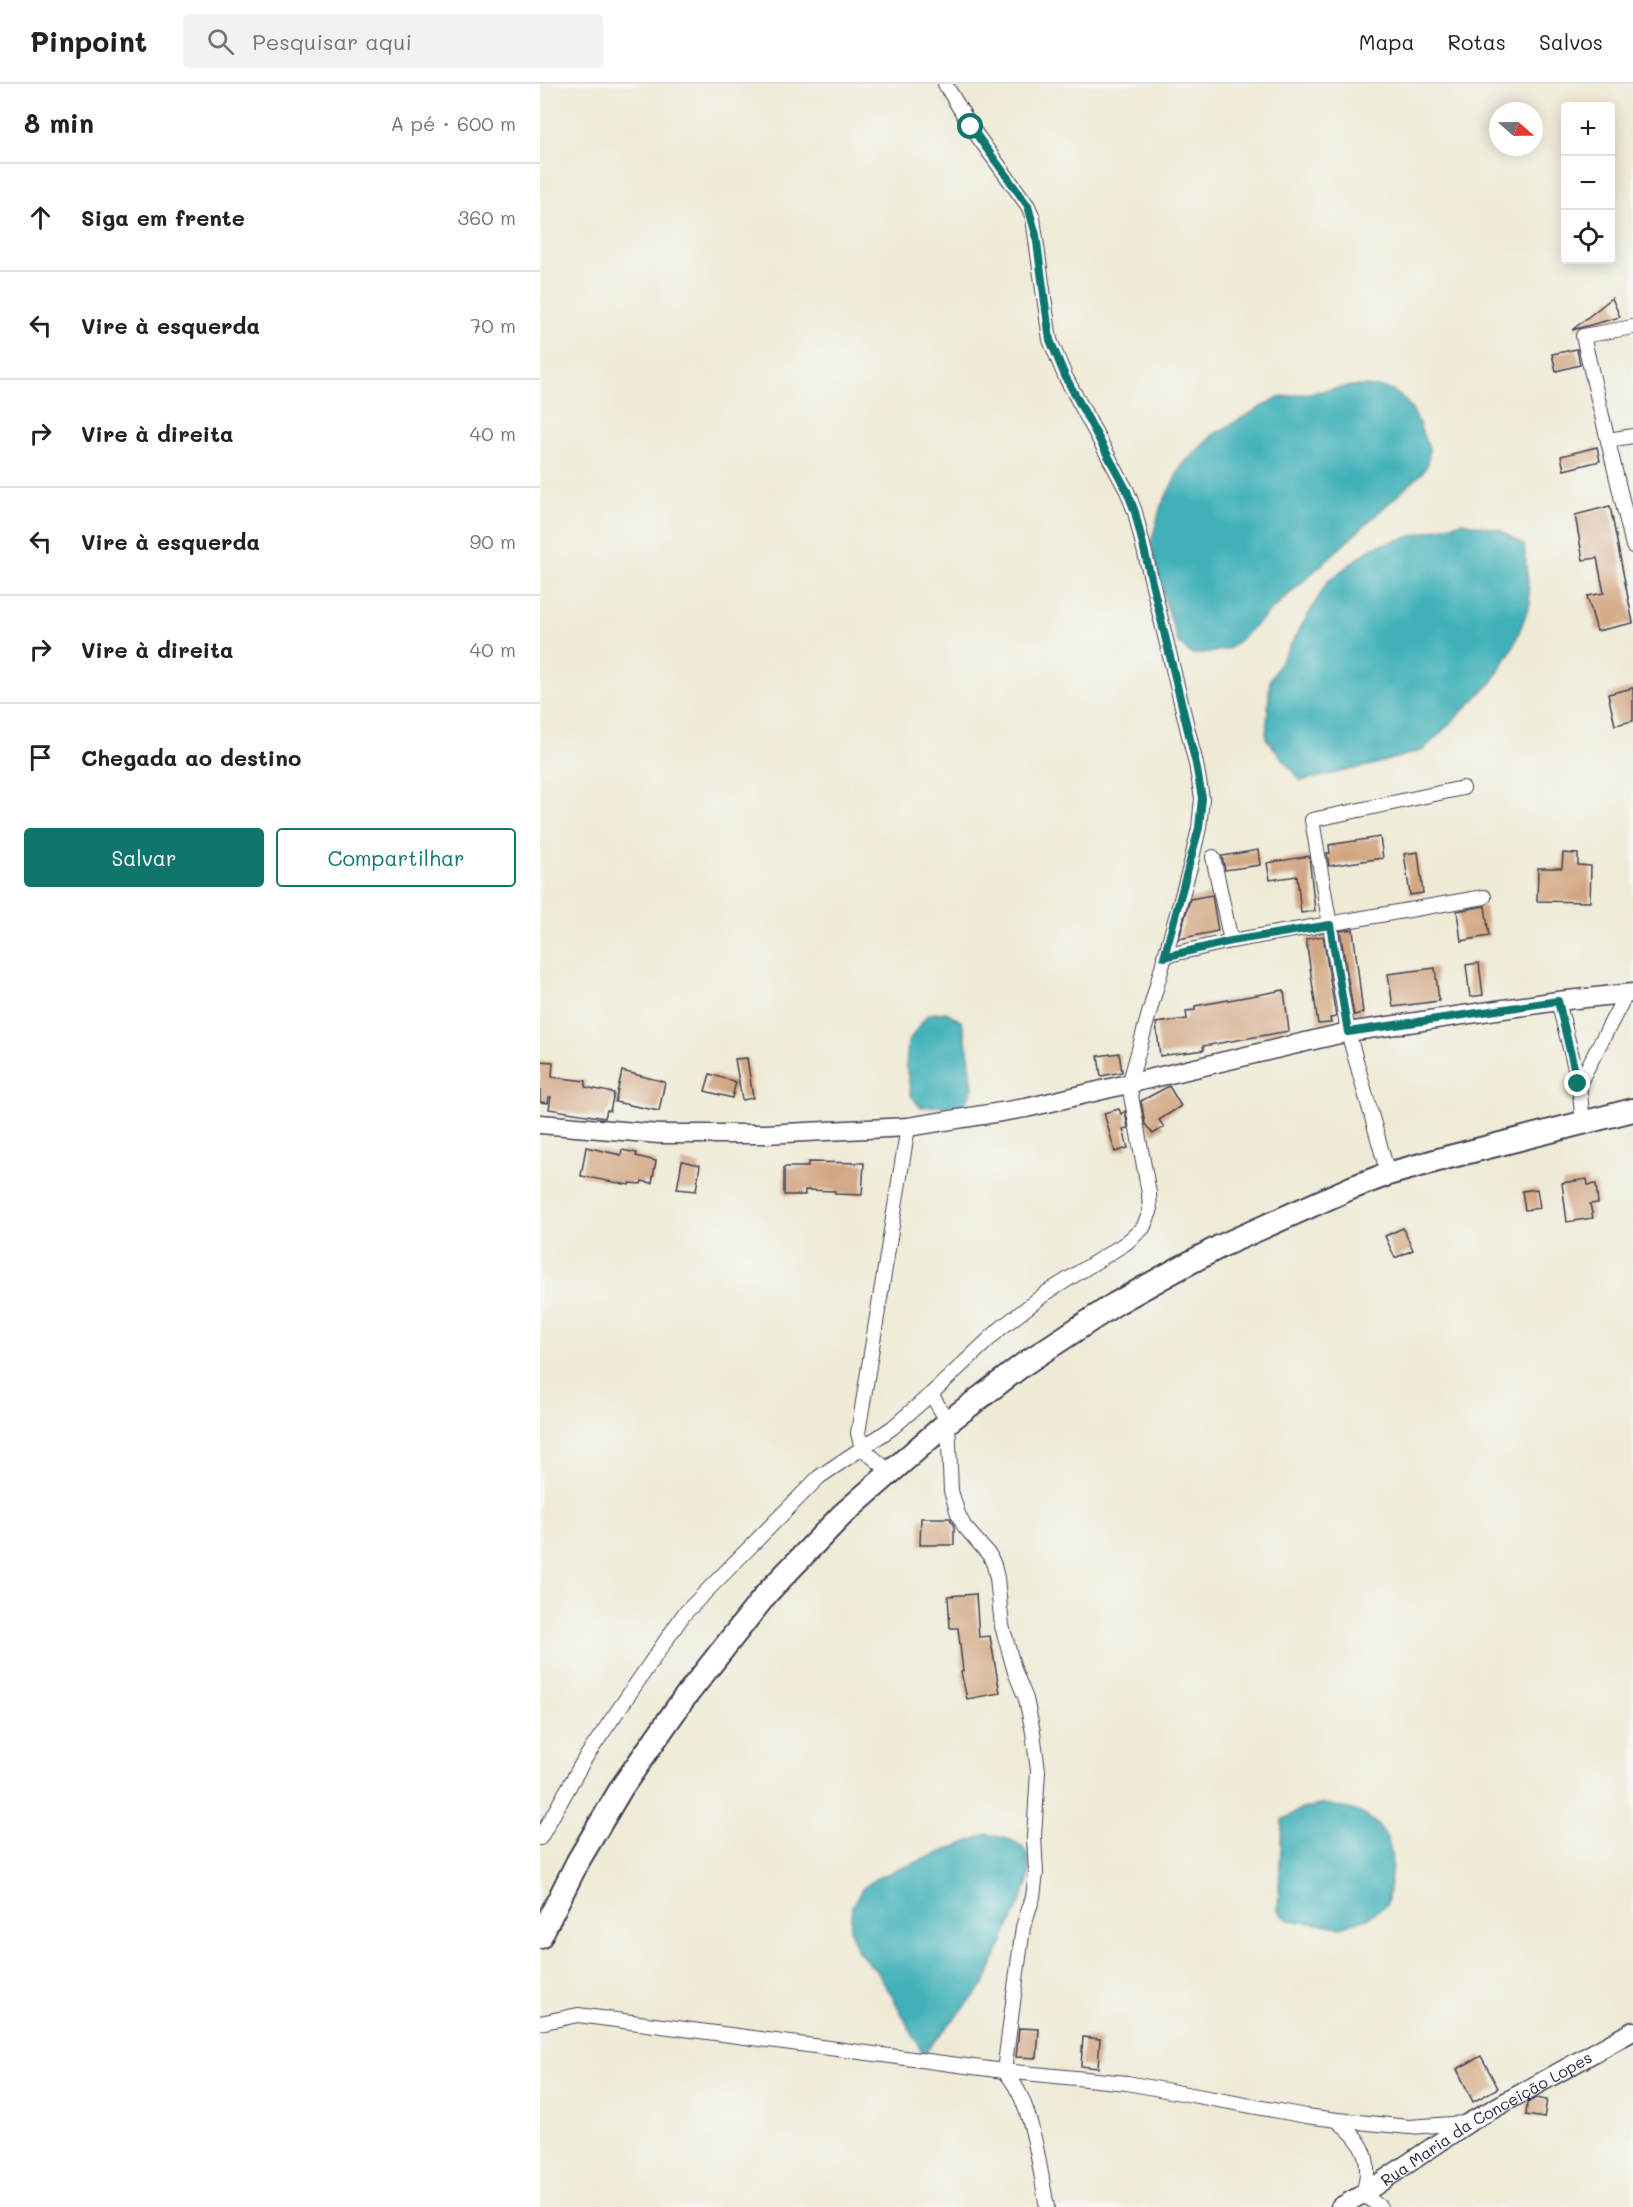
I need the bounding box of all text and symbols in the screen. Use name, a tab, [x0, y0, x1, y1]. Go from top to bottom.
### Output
search box	[183, 14, 603, 68]
text: Pinpoint	[30, 23, 147, 59]
icon: search	[204, 25, 237, 58]
text: Pesquisar aqui	[252, 27, 412, 56]
text: Mapa	[1359, 28, 1415, 55]
text: Rotas	[1448, 28, 1506, 55]
text: Salvos	[1539, 28, 1603, 55]
north arrow	[1489, 102, 1543, 156]
map controls	[1561, 102, 1615, 264]
button: +	[1561, 102, 1615, 156]
text: 8 min	[24, 106, 94, 140]
text: A pé · 600 m	[390, 110, 516, 136]
route start	[957, 113, 983, 139]
button: −	[1561, 156, 1615, 210]
icon: ahead	[24, 201, 57, 234]
text: Siga em frente	[81, 203, 245, 232]
text: 360 m	[458, 204, 516, 230]
button: locate	[1561, 210, 1615, 264]
icon: left	[24, 309, 57, 342]
text: Vire à esquerda	[81, 311, 260, 340]
text: 70 m	[470, 312, 516, 338]
icon: right	[24, 417, 57, 450]
text: Vire à direita	[81, 419, 234, 448]
text: 40 m	[470, 420, 516, 446]
icon: left	[24, 525, 57, 558]
text: Vire à esquerda	[81, 527, 260, 556]
text: 90 m	[470, 528, 516, 554]
icon: right	[24, 633, 57, 666]
text: Vire à direita	[81, 635, 234, 664]
text: 40 m	[470, 636, 516, 662]
icon: arrive	[24, 741, 57, 774]
text: Chegada ao destino	[81, 743, 301, 772]
button: Salvar	[24, 828, 264, 887]
button: Compartilhar	[276, 828, 516, 887]
route end	[1564, 1070, 1590, 1096]
street label: Rua Maria da Conceição Lopes	[1376, 2046, 1595, 2190]

